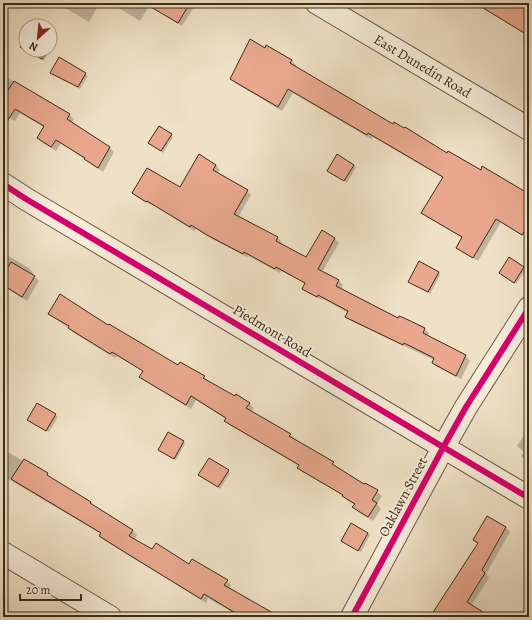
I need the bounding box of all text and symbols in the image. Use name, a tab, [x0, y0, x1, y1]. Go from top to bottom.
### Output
north arrow	[18, 18, 58, 58]
street label: East Dunedin Road	[371, 30, 475, 102]
text: N	[27, 38, 41, 55]
street label: Piedmont Road	[229, 300, 315, 362]
street label: Oaklawn Street	[374, 454, 432, 540]
scale bar	[20, 576, 81, 602]
text: 20 m	[26, 582, 50, 598]

